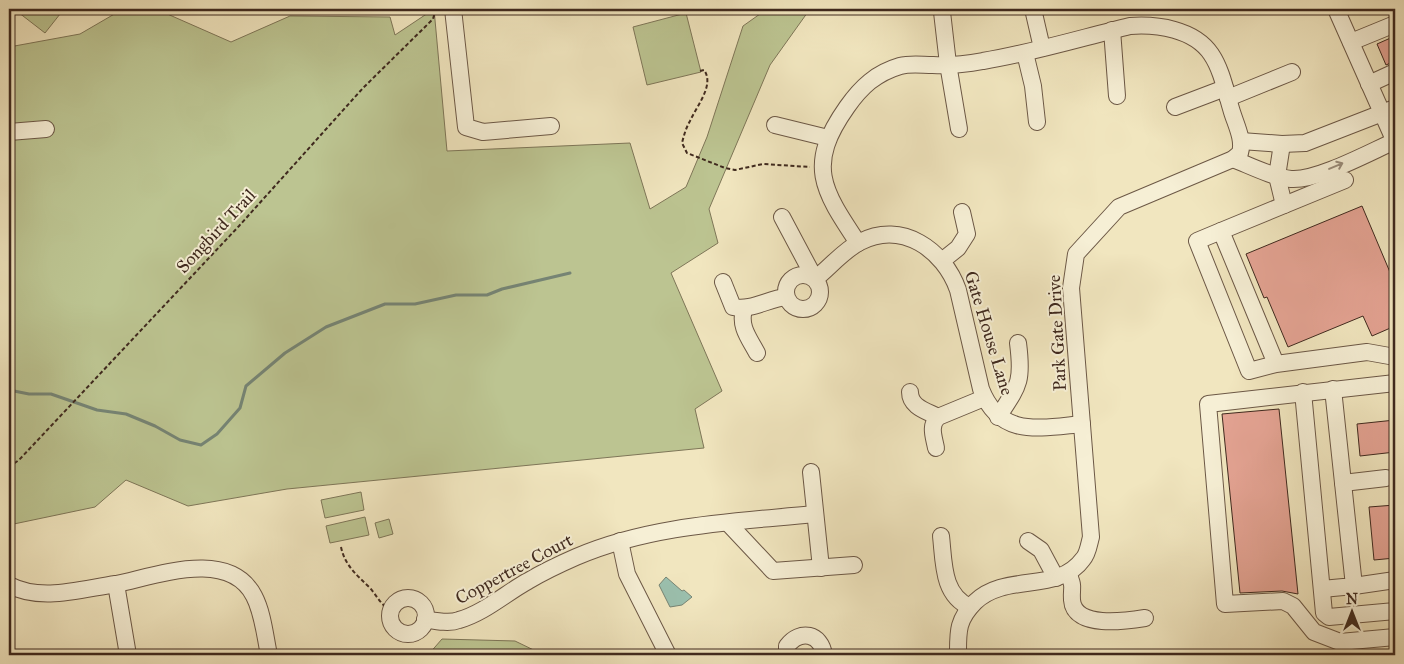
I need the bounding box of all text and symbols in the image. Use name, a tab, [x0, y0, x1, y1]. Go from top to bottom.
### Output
one-way arrow	[1328, 161, 1343, 171]
street label: Songbird Trail	[171, 184, 261, 278]
street label: Gate House Lane	[960, 268, 1018, 398]
street label: Park Gate Drive	[1043, 274, 1071, 392]
street label: Coppertree Court	[452, 529, 577, 609]
north arrow	[1326, 586, 1376, 636]
text: N	[1346, 591, 1358, 608]

